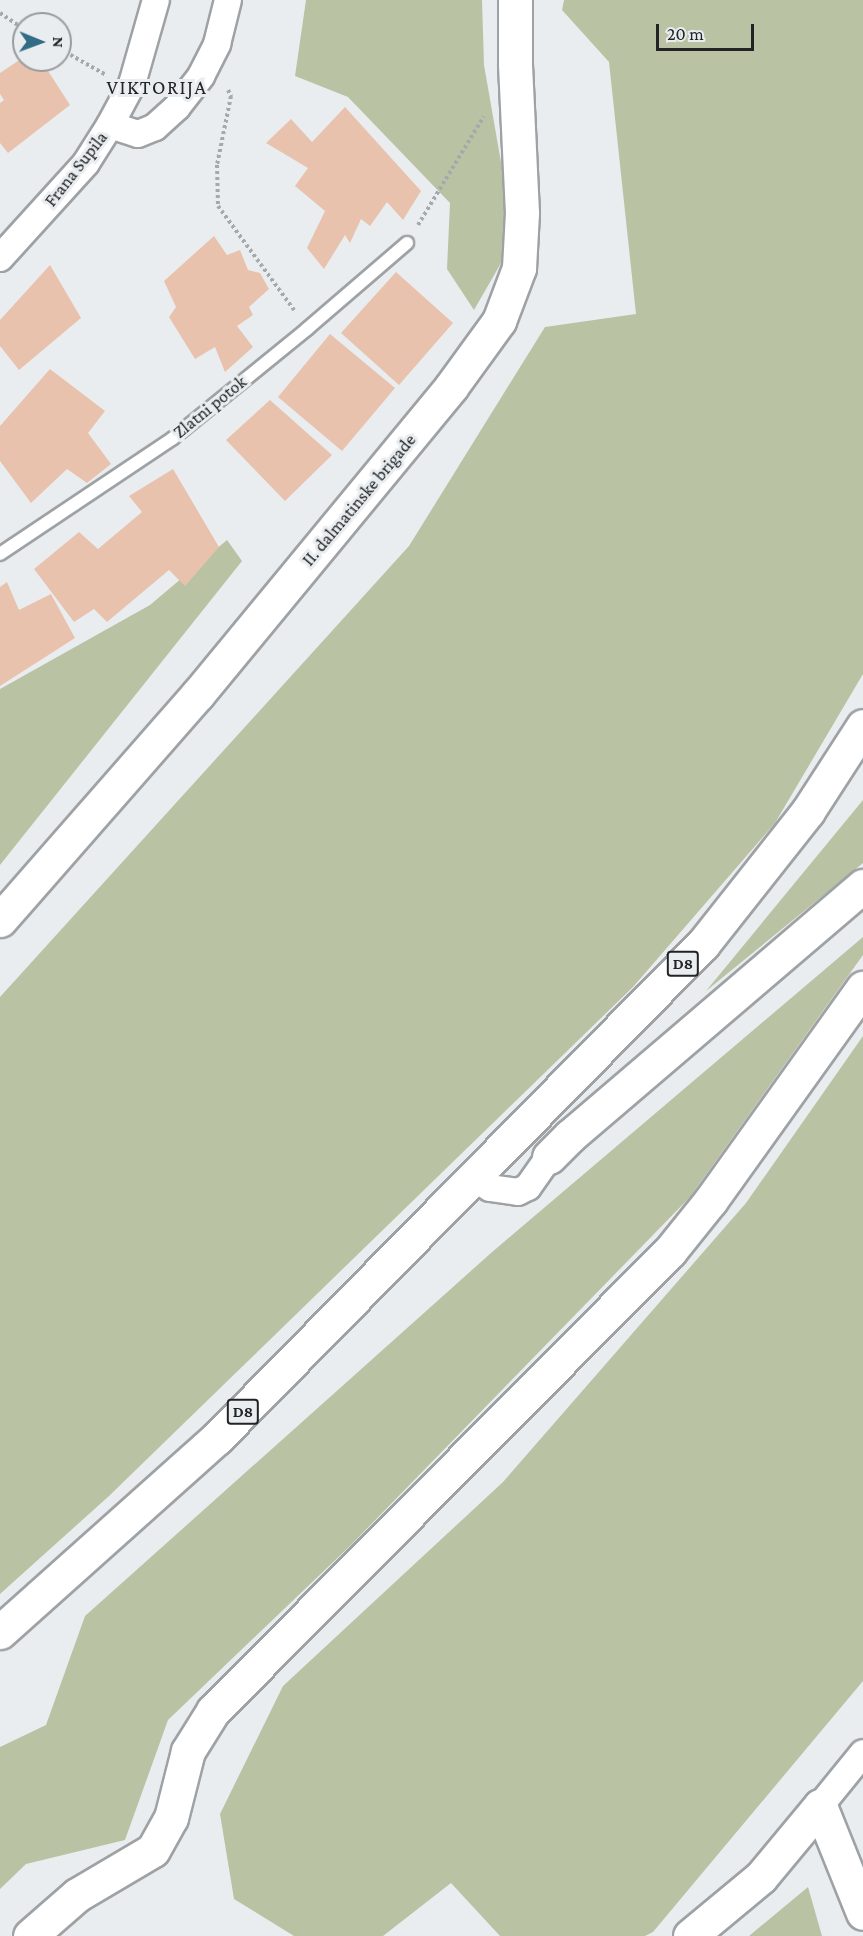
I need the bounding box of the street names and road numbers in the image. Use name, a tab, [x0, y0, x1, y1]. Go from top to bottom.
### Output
street label: Frana Supila	[40, 127, 112, 211]
street label: Zlatni potok	[169, 371, 251, 443]
street label: II. dalmatinske brigade	[298, 430, 420, 570]
road number: D8	[666, 951, 700, 977]
road number: D8	[226, 1399, 260, 1425]

